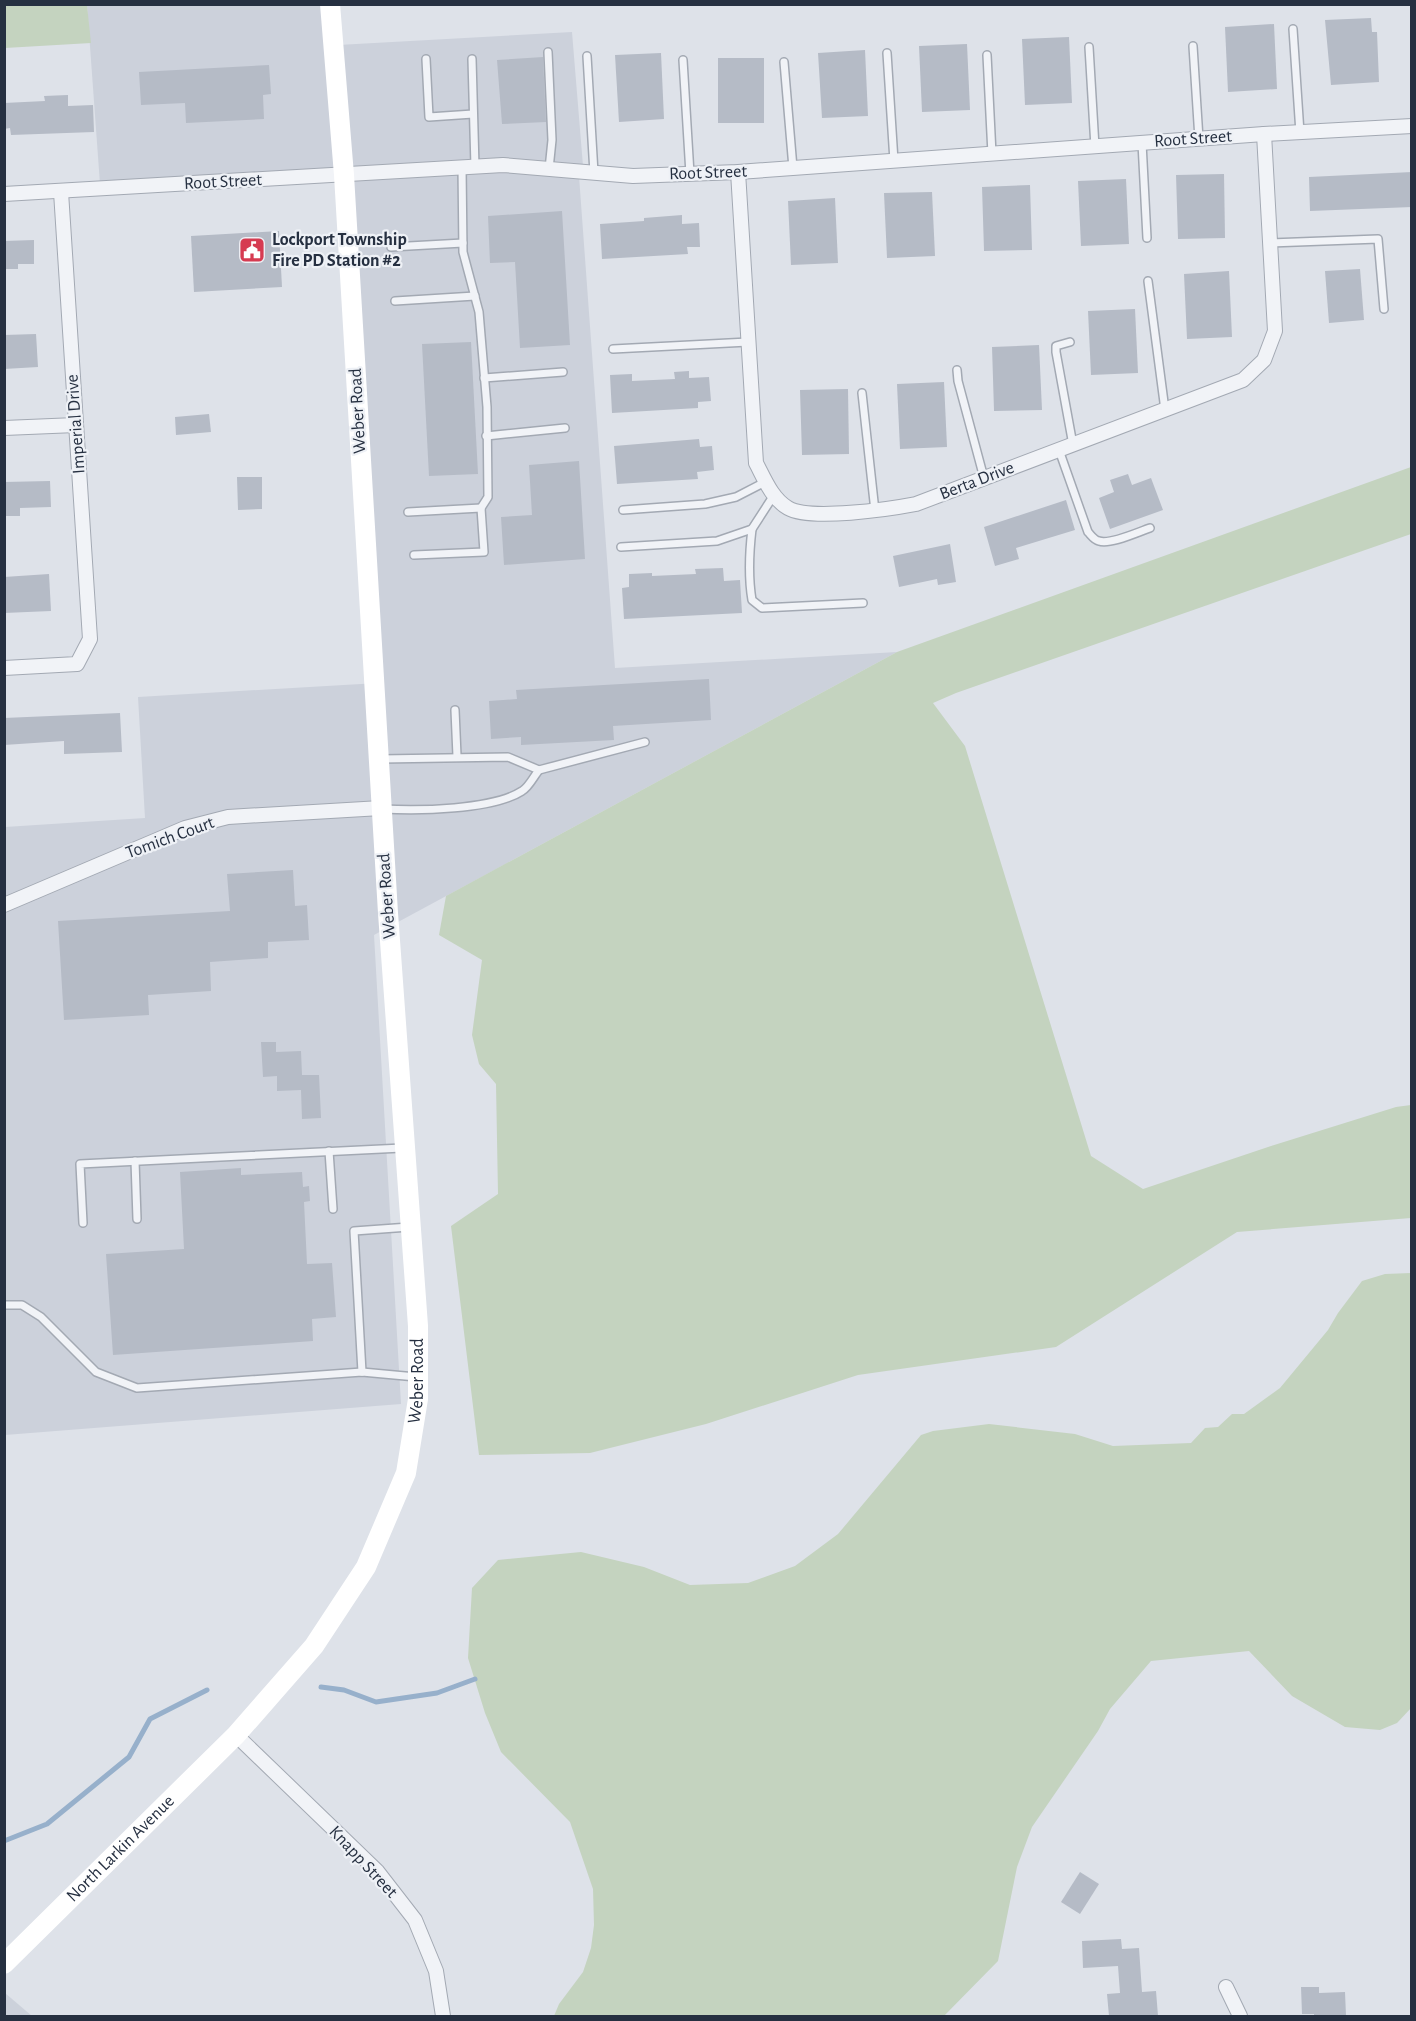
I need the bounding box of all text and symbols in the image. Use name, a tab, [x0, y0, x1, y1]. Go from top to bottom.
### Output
street label: Root Street	[1153, 127, 1233, 151]
street label: Root Street	[669, 163, 748, 183]
street label: Root Street	[184, 171, 263, 193]
place label: Lockport Township Fire PD Station #2	[272, 231, 407, 270]
public building icon: Lockport Township Fire PD Station #2	[237, 235, 267, 265]
street label: Weber Road	[347, 368, 369, 454]
street label: Imperial Drive	[64, 374, 88, 474]
street label: Berta Drive	[937, 459, 1017, 503]
street label: Tomich Court	[123, 814, 217, 862]
street label: Weber Road	[375, 853, 399, 939]
street label: Weber Road	[405, 1338, 427, 1425]
street label: North Larkin Avenue	[63, 1792, 178, 1906]
street label: Knapp Street	[325, 1823, 401, 1902]

